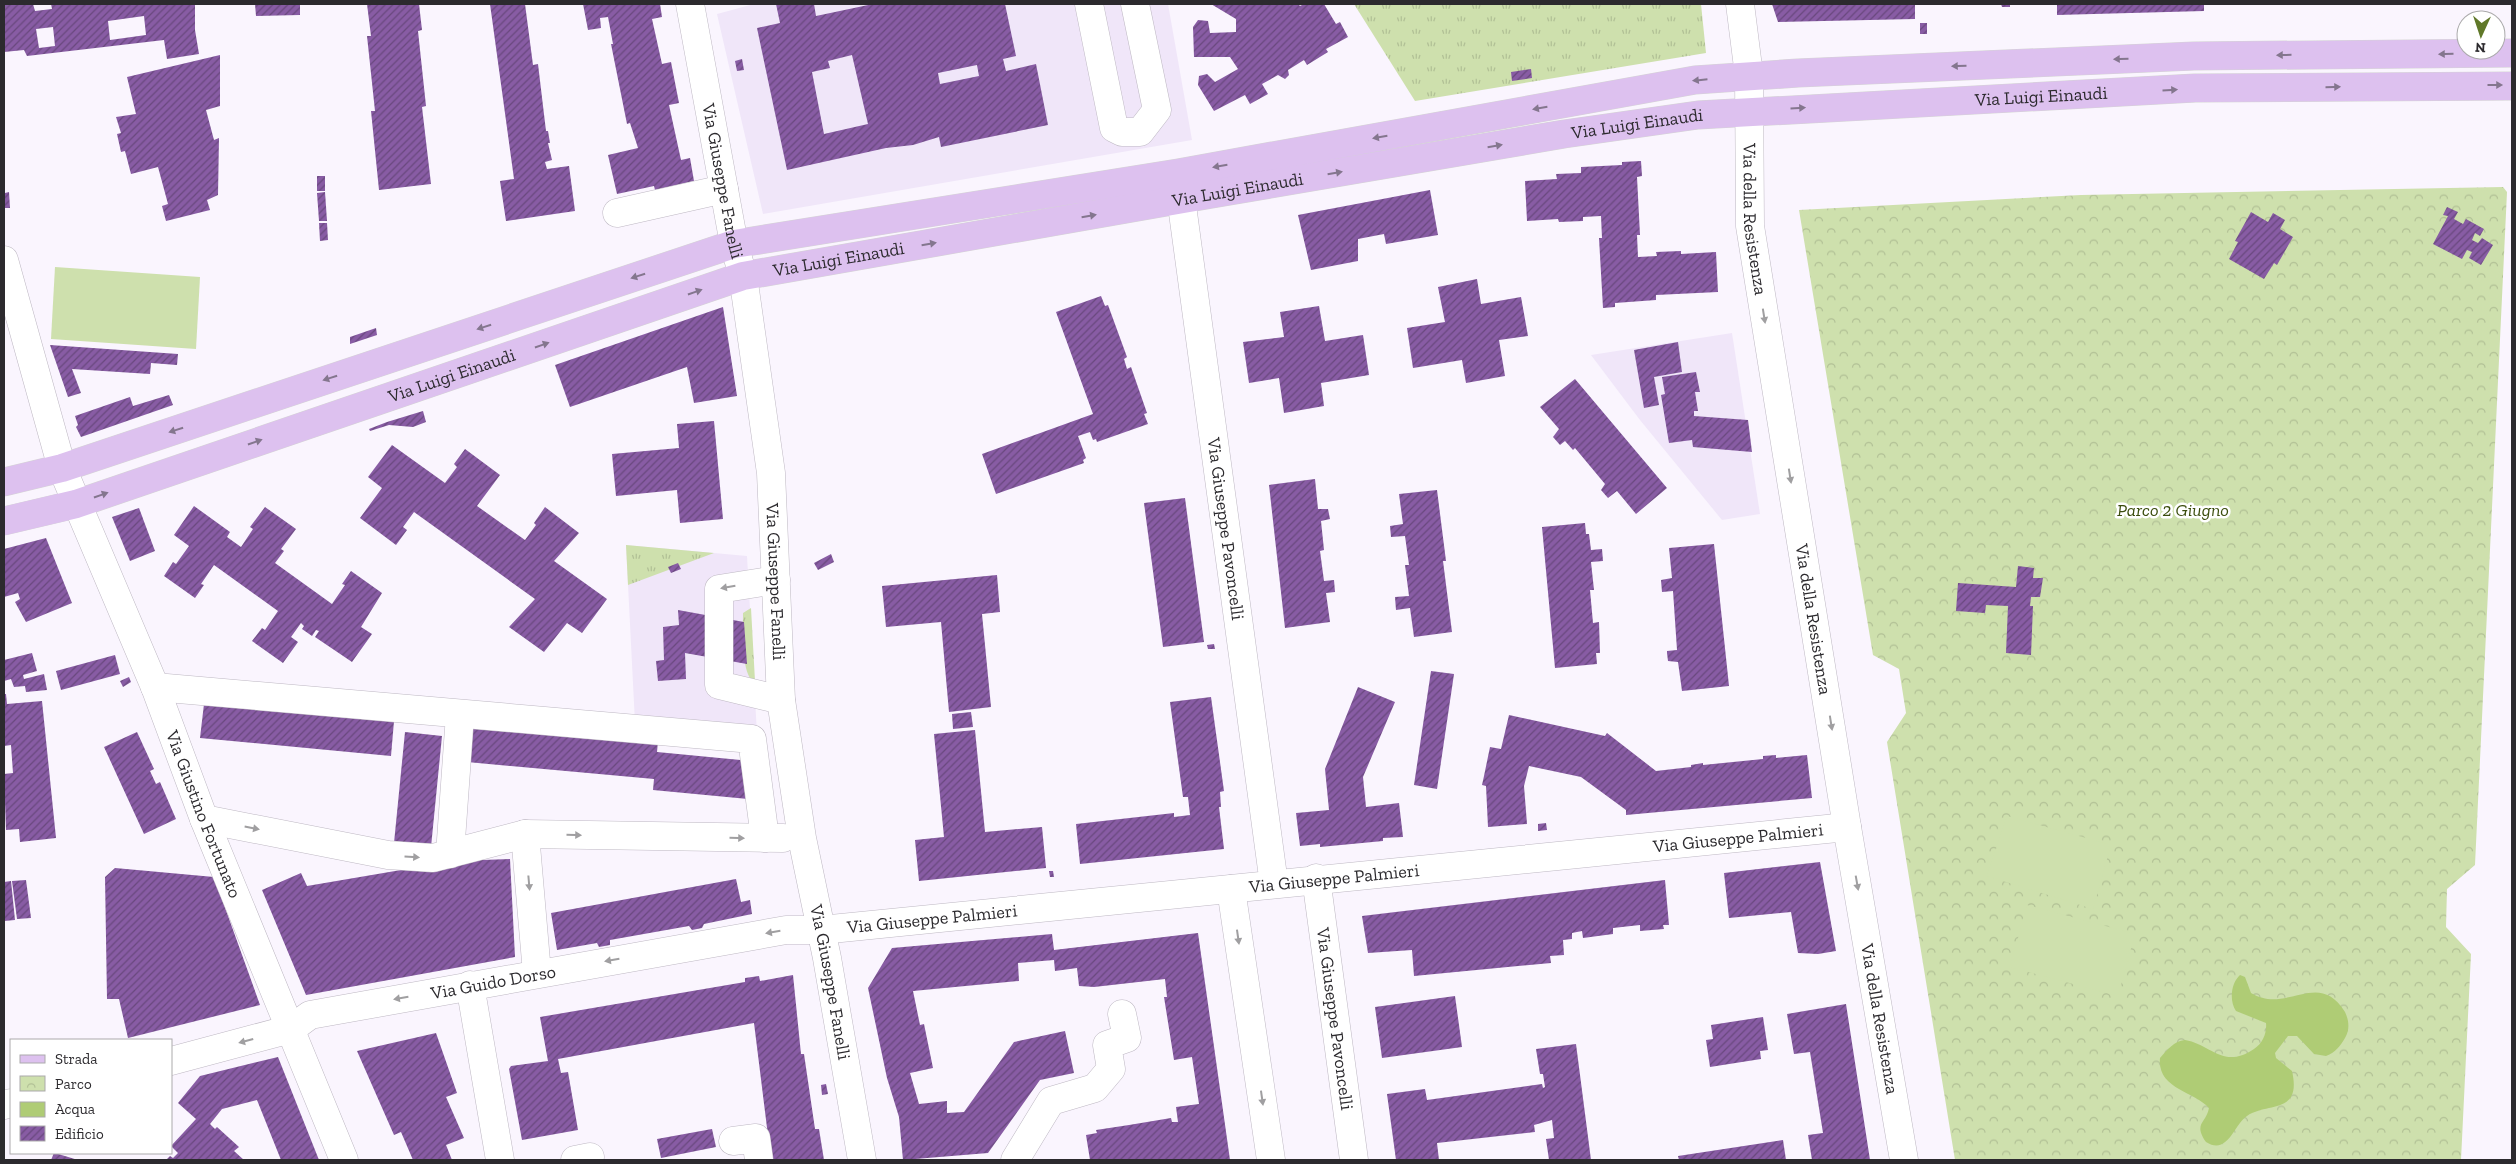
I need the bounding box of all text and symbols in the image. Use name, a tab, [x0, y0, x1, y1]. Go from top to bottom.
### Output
north arrow	[2456, 10, 2506, 60]
text: N	[2474, 39, 2486, 56]
one-way arrow	[2438, 50, 2454, 58]
one-way arrow	[2275, 51, 2291, 59]
one-way arrow	[2113, 56, 2129, 64]
one-way arrow	[1950, 62, 1966, 70]
one-way arrow	[1692, 76, 1708, 84]
street label: Via Luigi Einaudi	[1973, 82, 2108, 111]
one-way arrow	[2487, 82, 2503, 90]
one-way arrow	[2325, 83, 2341, 91]
one-way arrow	[2163, 85, 2179, 93]
street label: Via Giuseppe Fanelli	[697, 101, 749, 261]
street label: Via Luigi Einaudi	[1569, 104, 1704, 144]
one-way arrow	[1790, 104, 1806, 112]
one-way arrow	[1532, 105, 1548, 113]
one-way arrow	[1372, 134, 1388, 142]
one-way arrow	[1488, 141, 1504, 149]
street label: Via della Resistenza	[1738, 142, 1772, 297]
one-way arrow	[1212, 162, 1228, 170]
street label: Via Luigi Einaudi	[1169, 168, 1305, 212]
one-way arrow	[1328, 169, 1344, 177]
one-way arrow	[1081, 211, 1097, 219]
street label: Via Luigi Einaudi	[770, 237, 906, 282]
one-way arrow	[921, 239, 937, 247]
one-way arrow	[630, 272, 645, 280]
one-way arrow	[688, 288, 703, 295]
one-way arrow	[1761, 308, 1769, 324]
one-way arrow	[476, 323, 491, 331]
one-way arrow	[534, 341, 549, 348]
street label: Via Luigi Einaudi	[384, 344, 518, 408]
one-way arrow	[322, 375, 337, 383]
one-way arrow	[168, 427, 183, 434]
street label: Via Giuseppe Pavoncelli	[1202, 435, 1249, 621]
one-way arrow	[248, 438, 263, 446]
one-way arrow	[1786, 469, 1794, 485]
one-way arrow	[94, 491, 109, 498]
park label: Parco 2 Giugno	[2117, 499, 2229, 521]
street label: Via Giuseppe Fanelli	[761, 502, 790, 661]
street label: Via della Resistenza	[1790, 541, 1837, 697]
one-way arrow	[720, 584, 736, 592]
one-way arrow	[1827, 715, 1835, 731]
street label: Via Giustino Fortunato	[161, 726, 246, 901]
street label: Via Giuseppe Palmieri	[1651, 818, 1824, 858]
one-way arrow	[245, 825, 261, 833]
one-way arrow	[566, 831, 582, 839]
one-way arrow	[729, 834, 745, 842]
one-way arrow	[404, 853, 420, 861]
street label: Via Giuseppe Palmieri	[1247, 859, 1420, 898]
one-way arrow	[526, 875, 534, 891]
one-way arrow	[1853, 876, 1861, 892]
street label: Via Giuseppe Palmieri	[845, 899, 1018, 938]
street label: Via Giuseppe Fanelli	[805, 902, 855, 1061]
street label: Via Giuseppe Pavoncelli	[1312, 925, 1358, 1111]
one-way arrow	[764, 929, 780, 937]
one-way arrow	[1234, 929, 1242, 945]
street label: Via della Resistenza	[1856, 941, 1904, 1096]
one-way arrow	[604, 956, 620, 964]
street label: Via Guido Dorso	[428, 960, 558, 1004]
one-way arrow	[392, 994, 408, 1002]
one-way arrow	[239, 1037, 254, 1045]
legend	[10, 1039, 172, 1154]
text: Strada	[55, 1050, 98, 1068]
text: Parco	[55, 1075, 92, 1093]
one-way arrow	[1258, 1090, 1266, 1106]
text: Acqua	[55, 1100, 95, 1118]
text: Edificio	[55, 1125, 104, 1143]

